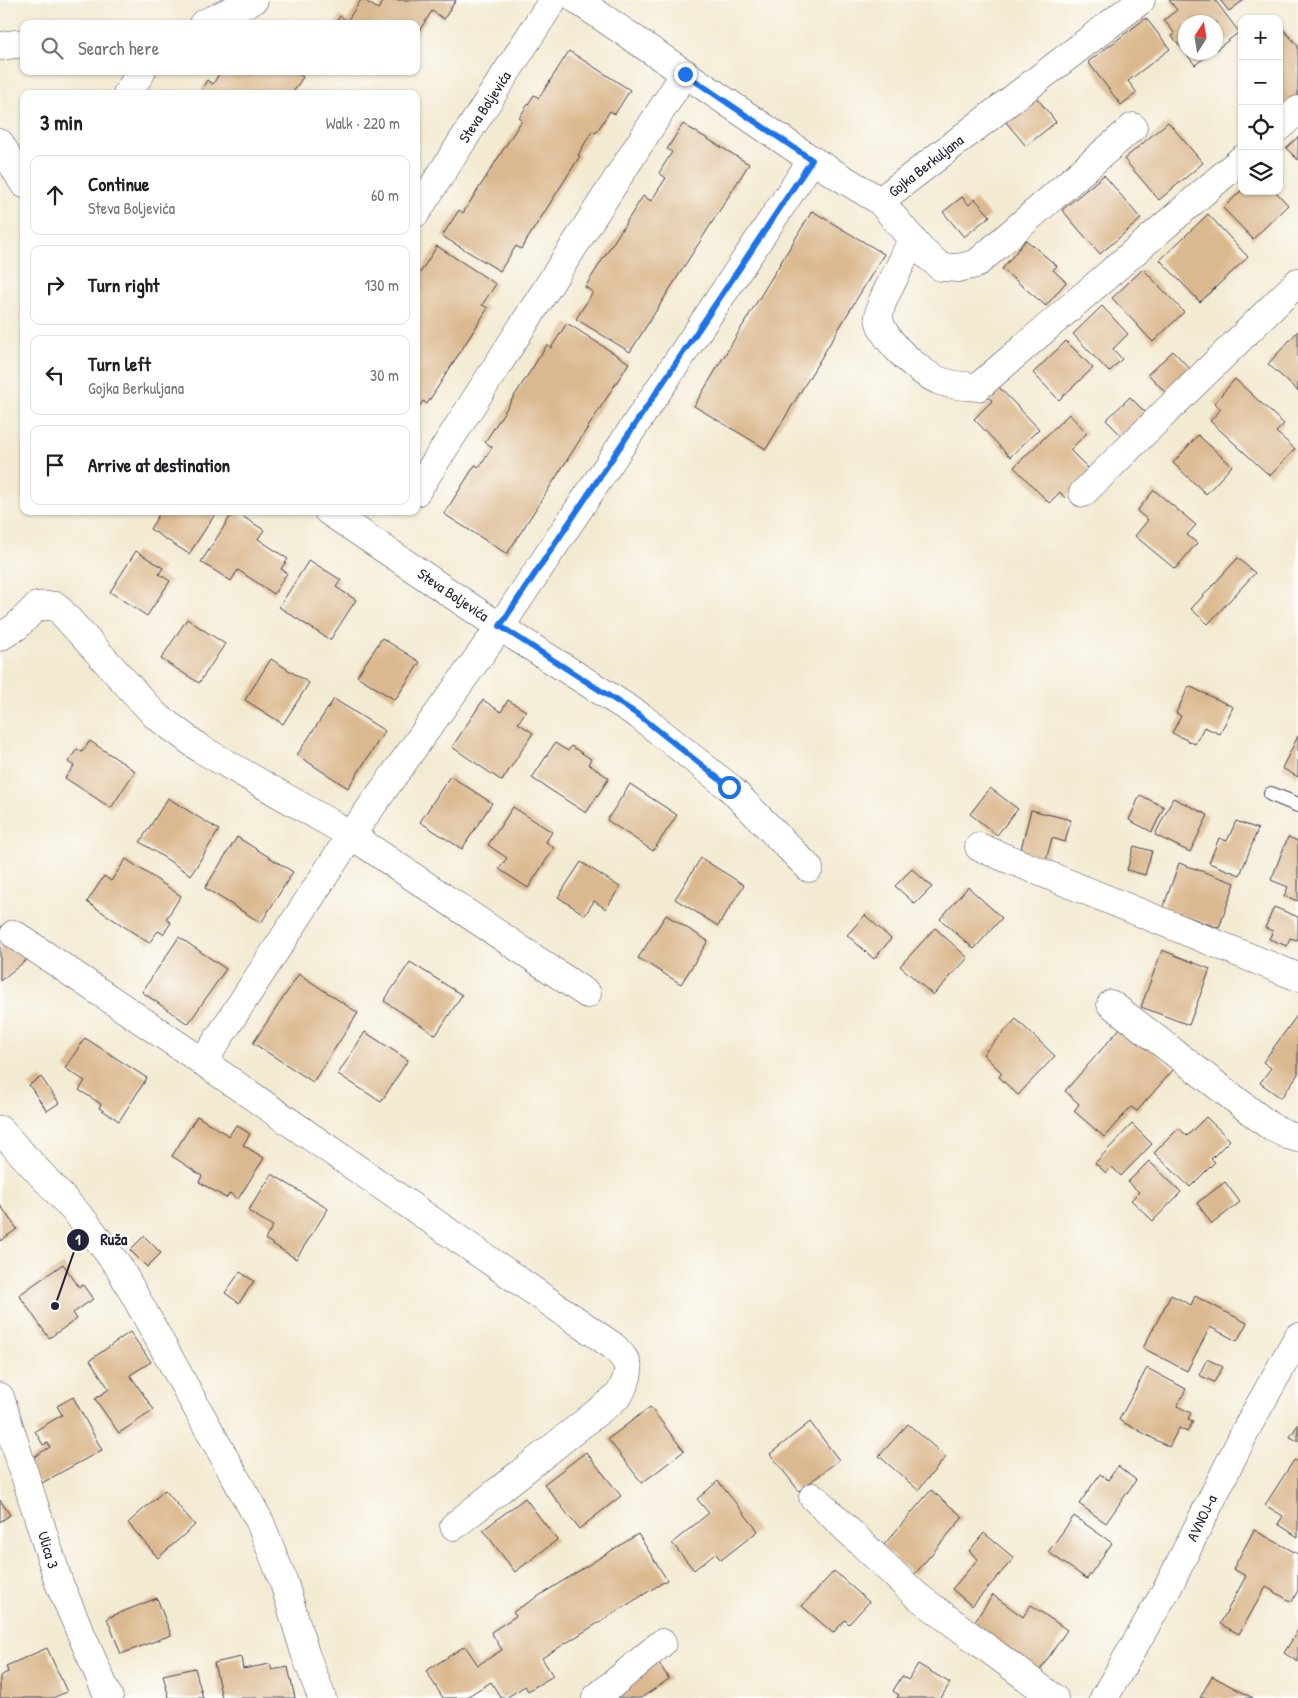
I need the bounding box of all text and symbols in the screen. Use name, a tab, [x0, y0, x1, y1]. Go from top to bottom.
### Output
north arrow	[1178, 15, 1223, 60]
map controls	[1238, 15, 1283, 195]
button: +	[1238, 15, 1283, 60]
search box	[20, 20, 420, 75]
icon: search	[38, 34, 66, 62]
text: Search here	[78, 35, 159, 61]
button: −	[1238, 60, 1283, 105]
route end	[674, 63, 697, 86]
street label: Steva Boljevića	[454, 67, 516, 147]
button: locate	[1238, 105, 1283, 150]
text: 3 min	[40, 108, 83, 137]
text: Walk · 220 m	[326, 112, 400, 134]
street label: Gojka Berkuljana	[884, 130, 968, 202]
button: layers	[1238, 150, 1283, 195]
text: Continue	[88, 171, 149, 197]
icon: ahead	[41, 181, 69, 209]
text: 60 m	[371, 184, 399, 206]
text: Steva Boljevića	[88, 197, 175, 219]
icon: right	[41, 271, 69, 299]
text: Turn right	[88, 272, 159, 298]
text: 130 m	[364, 274, 399, 296]
text: Turn left	[88, 351, 151, 377]
icon: left	[41, 361, 69, 389]
text: 30 m	[370, 364, 399, 386]
text: Gojka Berkuljana	[88, 377, 184, 399]
icon: arrive	[41, 451, 69, 479]
text: Arrive at destination	[88, 452, 230, 478]
street label: Steva Boljevića	[414, 563, 493, 626]
route start	[718, 776, 741, 799]
callout: Ruža	[66, 1224, 138, 1255]
text: Ruža	[101, 1228, 128, 1250]
text: 1	[75, 1229, 81, 1250]
street label: AVNOJ-a	[1181, 1491, 1222, 1545]
street label: Ulica 3	[33, 1529, 64, 1571]

